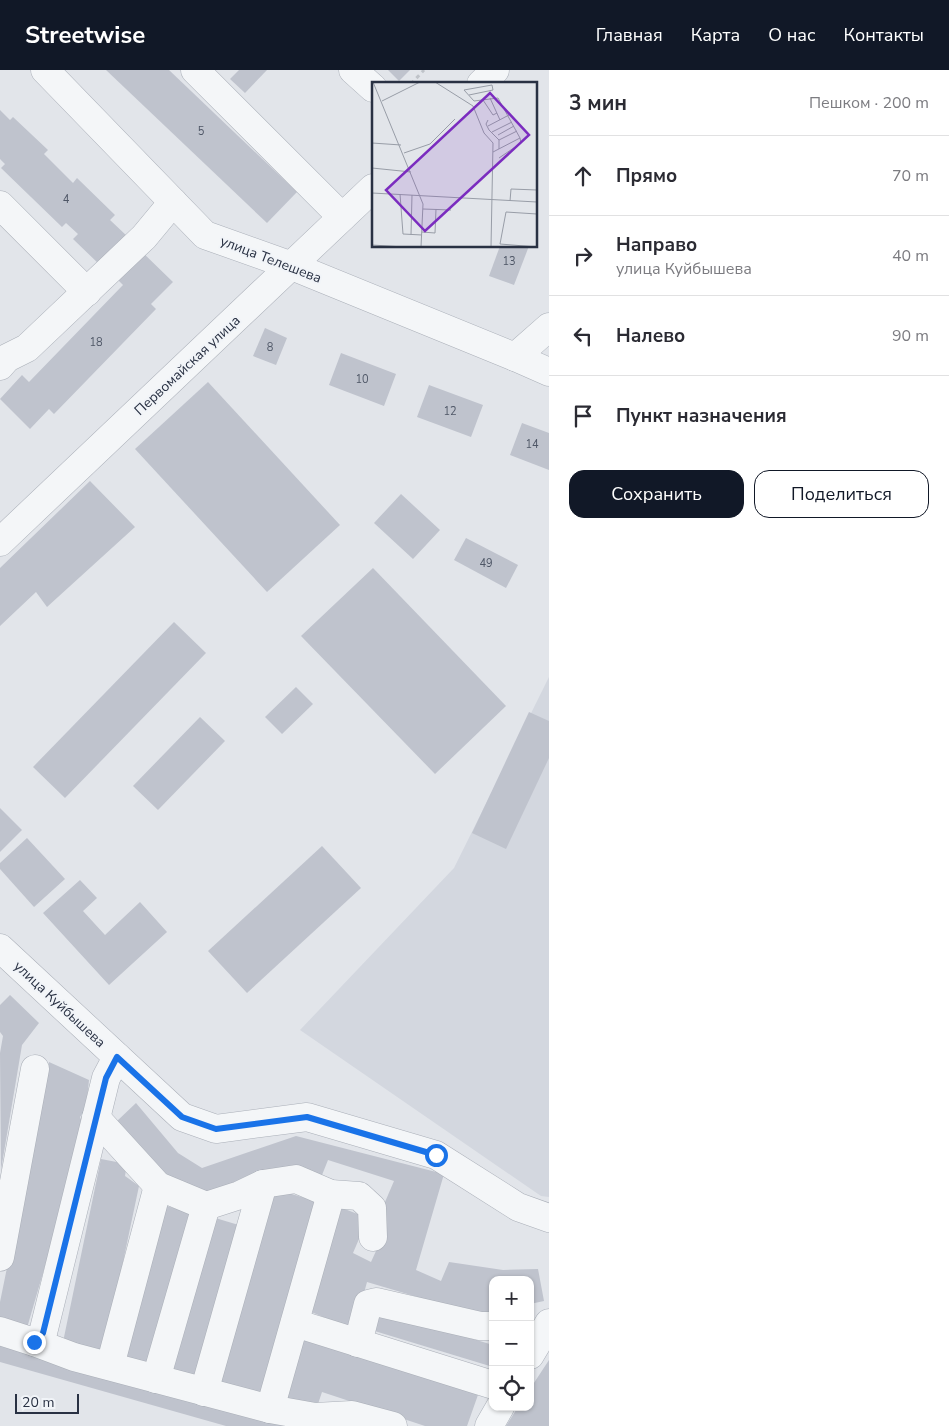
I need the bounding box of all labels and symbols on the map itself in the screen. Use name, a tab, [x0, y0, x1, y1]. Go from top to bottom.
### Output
inset map	[372, 82, 536, 248]
house number: 5	[198, 124, 205, 139]
house number: 4	[63, 192, 70, 207]
street label: улица Телешева	[217, 231, 324, 288]
house number: 13	[502, 254, 516, 269]
street label: Первомайская улица	[130, 311, 245, 420]
house number: 18	[89, 335, 103, 350]
house number: 8	[267, 340, 274, 355]
house number: 10	[355, 372, 369, 387]
house number: 12	[443, 404, 457, 419]
house number: 14	[525, 437, 539, 452]
house number: 49	[479, 556, 493, 571]
street label: улица Куйбышева	[10, 957, 110, 1052]
route start	[425, 1144, 448, 1167]
route end	[23, 1331, 46, 1354]
scale bar	[15, 1391, 79, 1414]

